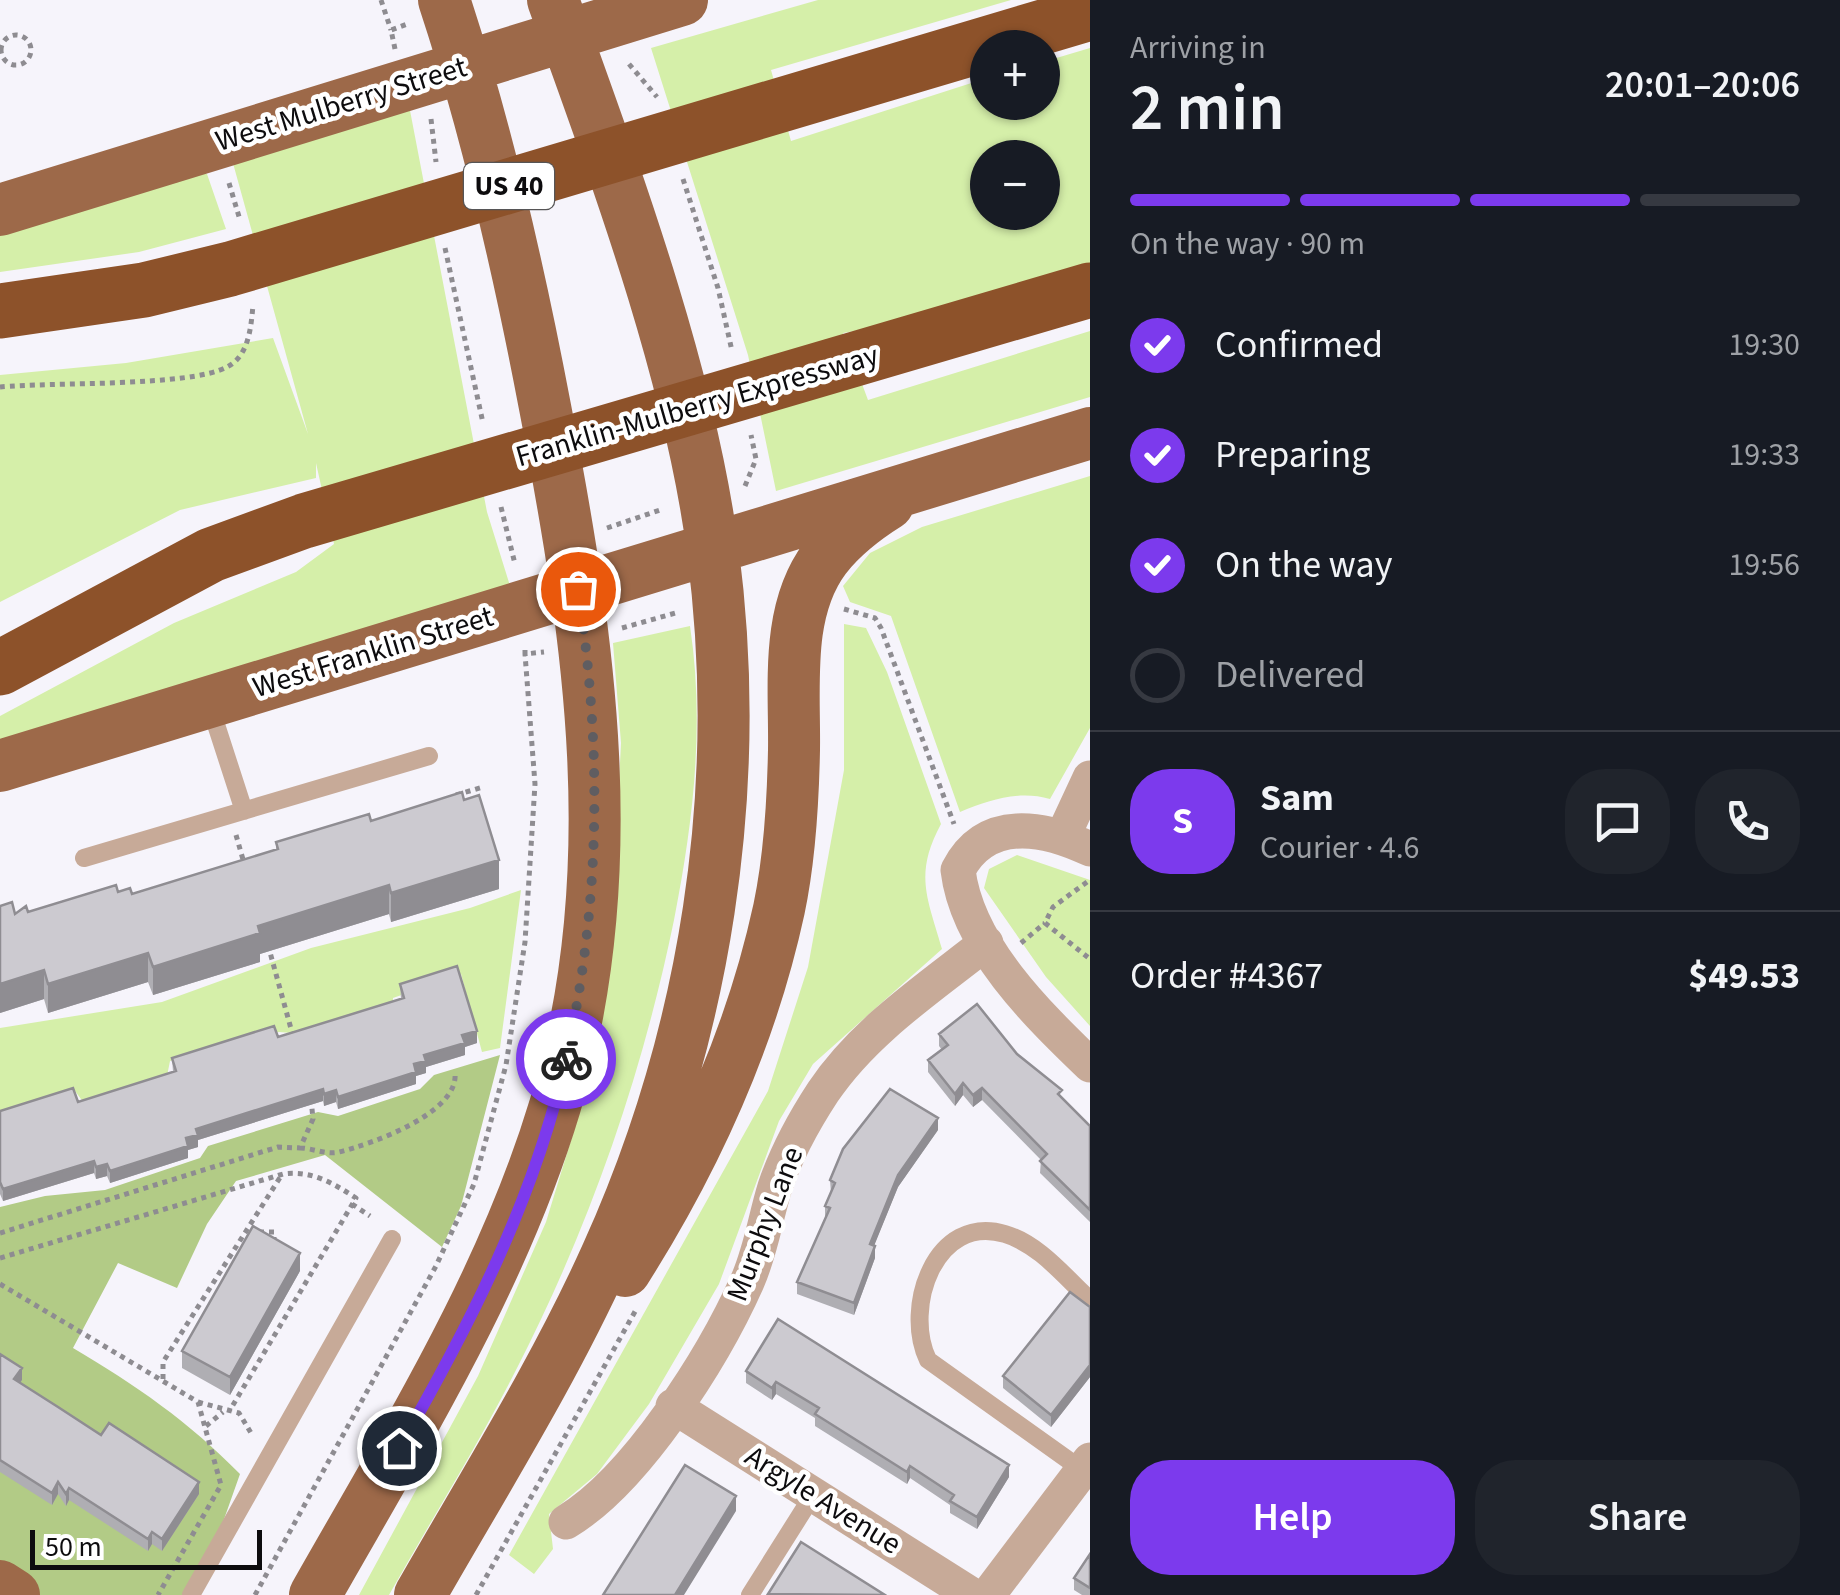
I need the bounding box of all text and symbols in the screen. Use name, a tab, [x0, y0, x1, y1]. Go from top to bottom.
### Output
text: Arriving in	[1130, 25, 1266, 71]
map controls	[970, 30, 1060, 230]
button: +	[970, 30, 1060, 120]
street label: West Mulberry Street	[210, 45, 472, 163]
text: 20:01–20:06	[1605, 58, 1800, 112]
text: 2 min	[1130, 62, 1285, 155]
button: −	[970, 140, 1060, 230]
road number: US 40	[464, 163, 554, 209]
text: On the way · 90 m	[1130, 221, 1365, 267]
icon: check	[1130, 318, 1185, 373]
text: Confirmed	[1215, 318, 1383, 372]
text: 19:30	[1728, 322, 1800, 368]
street label: Franklin-Mulberry Expressway	[511, 334, 883, 478]
icon: check	[1130, 428, 1185, 483]
text: Preparing	[1215, 428, 1370, 482]
text: 19:33	[1728, 432, 1800, 478]
icon: check	[1130, 538, 1185, 593]
text: On the way	[1215, 538, 1392, 592]
text: 19:56	[1728, 542, 1800, 588]
pin	[536, 547, 621, 632]
icon: bag	[551, 562, 606, 617]
street label: West Franklin Street	[247, 595, 499, 709]
text: Delivered	[1215, 648, 1365, 702]
button: chat	[1565, 769, 1670, 874]
button: phone	[1695, 769, 1800, 874]
text: Sam	[1260, 771, 1334, 825]
text: S	[1172, 794, 1193, 848]
text: Courier · 4.6	[1260, 825, 1420, 871]
text: Order #4367	[1130, 949, 1323, 1003]
text: $49.53	[1688, 949, 1800, 1003]
courier	[516, 1009, 616, 1109]
icon: bike	[539, 1032, 594, 1087]
street label: Murphy Lane	[716, 1140, 814, 1308]
pin	[357, 1406, 442, 1491]
icon: home	[372, 1421, 427, 1476]
street label: Argyle Avenue	[737, 1435, 909, 1565]
button: Help	[1130, 1460, 1455, 1575]
button: Share	[1475, 1460, 1800, 1575]
scale bar	[30, 1525, 262, 1570]
text: 50 m	[45, 1527, 102, 1567]

